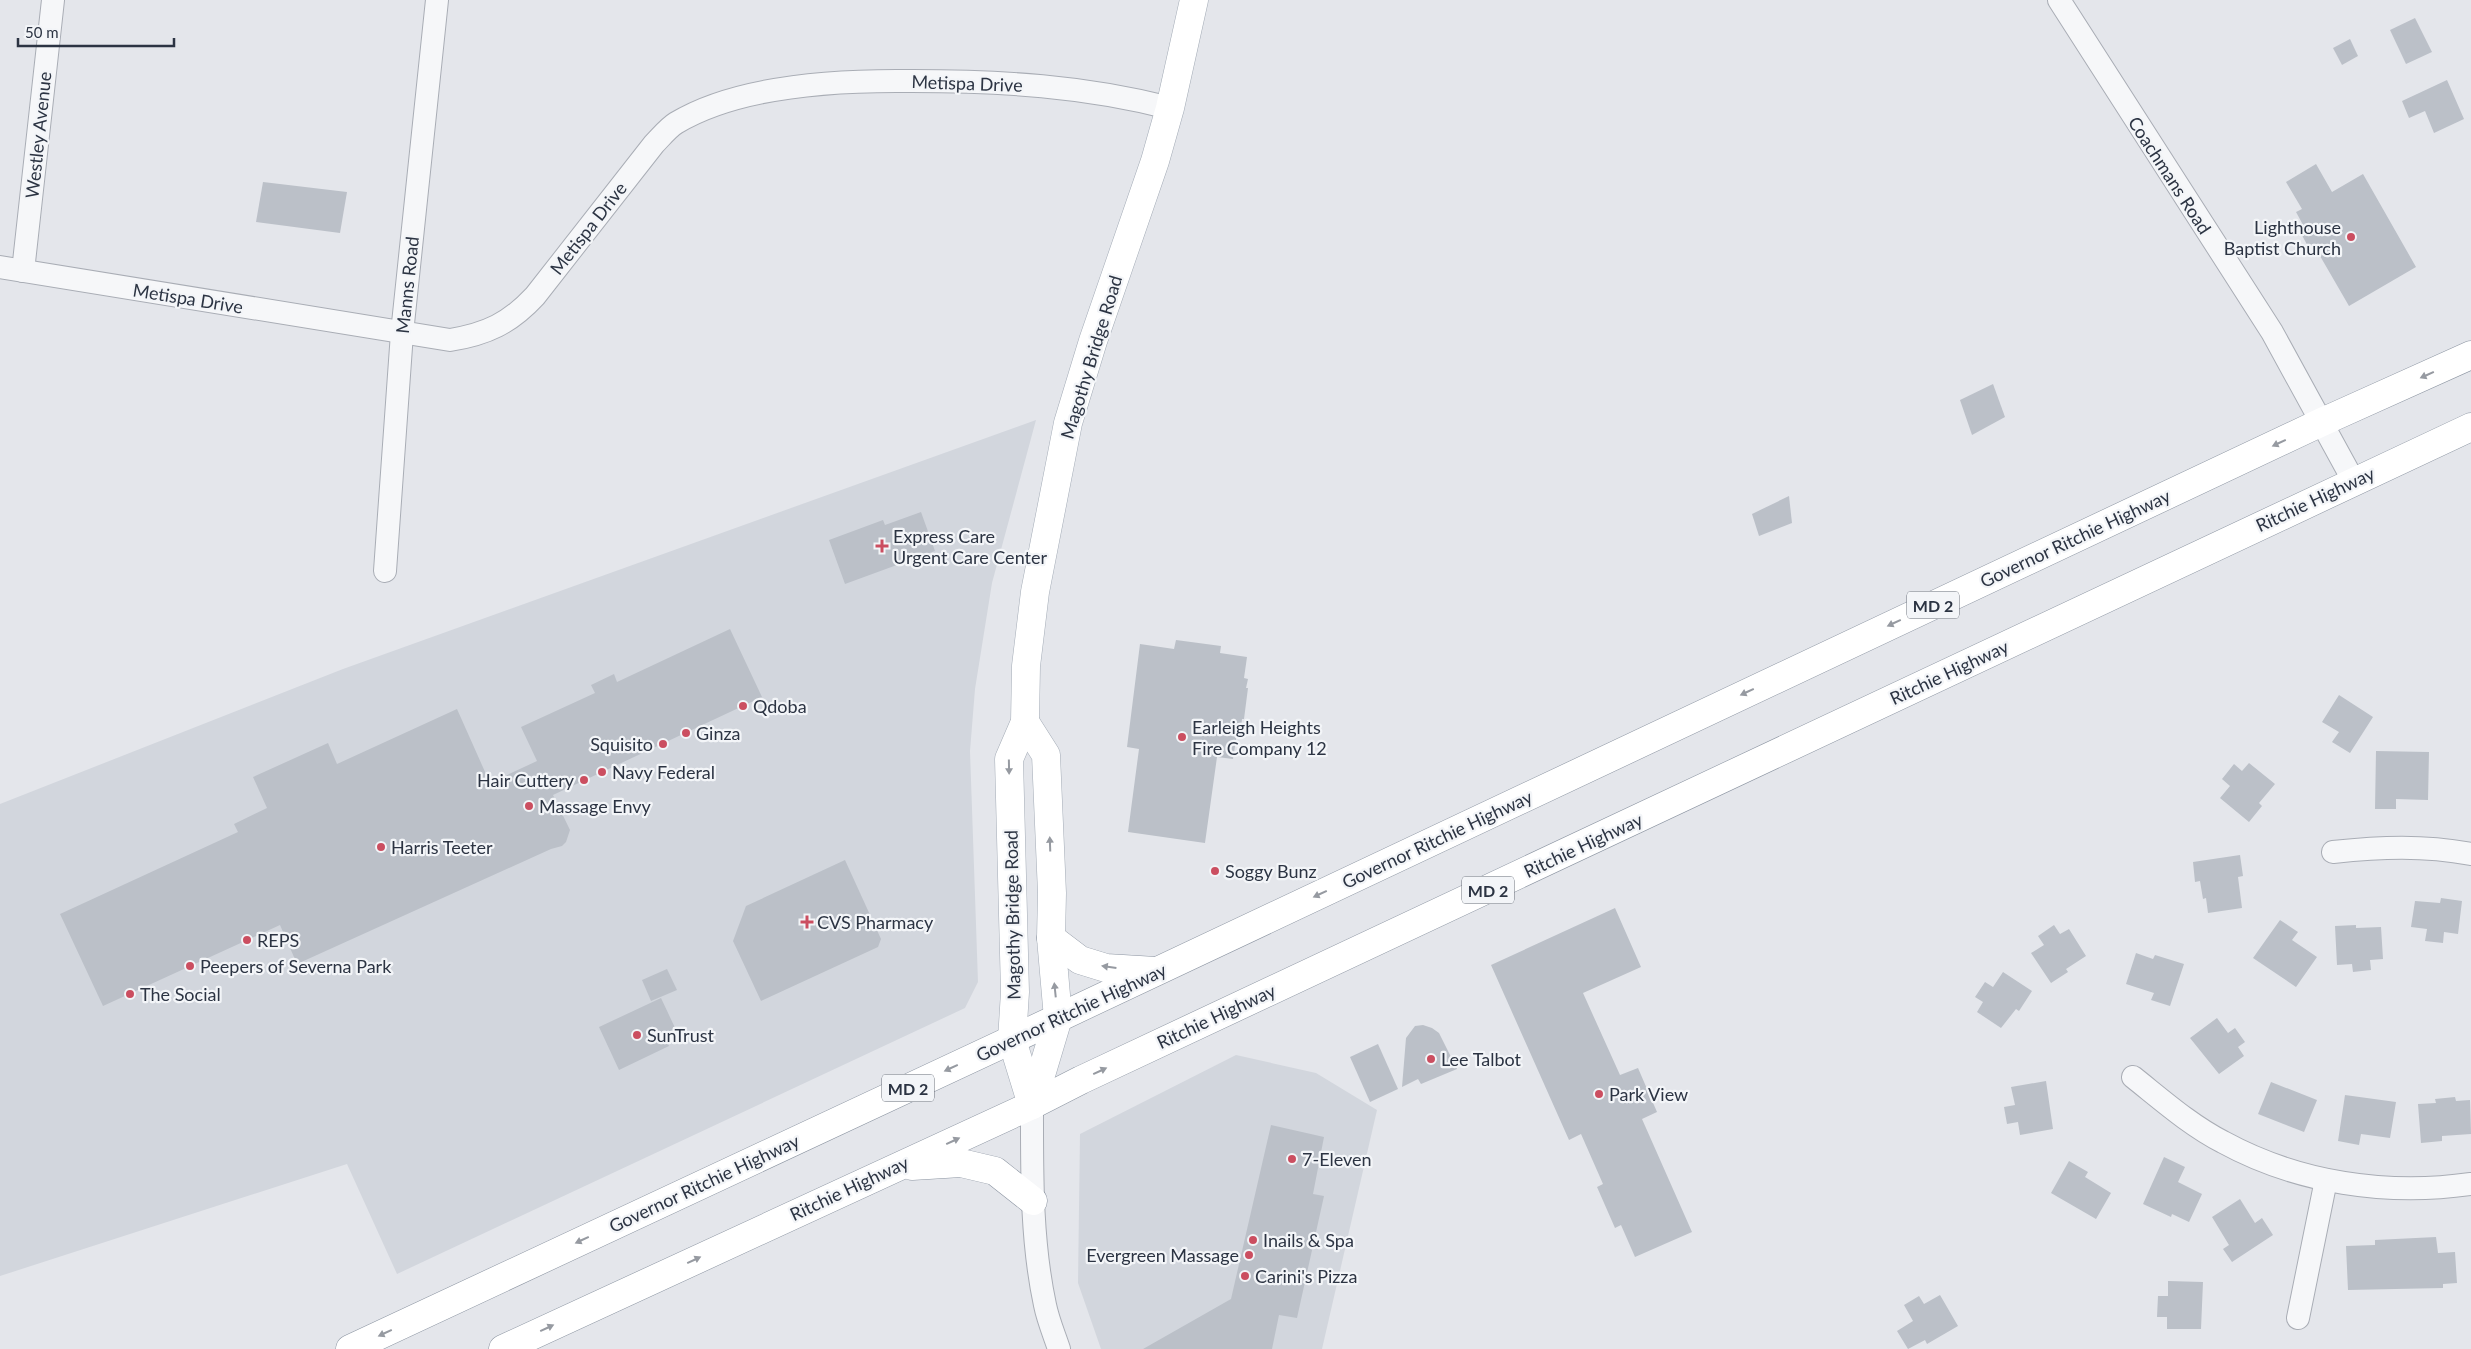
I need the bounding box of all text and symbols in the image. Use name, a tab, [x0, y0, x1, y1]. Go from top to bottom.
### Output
scale bar	[18, 15, 174, 47]
text: 50 m	[25, 23, 59, 41]
street label: Metispa Drive	[911, 70, 1023, 96]
street label: Westley Avenue	[20, 71, 56, 199]
street label: Coachmans Road	[2124, 112, 2216, 238]
street label: Metispa Drive	[545, 177, 631, 279]
place label: Lighthouse Baptist Church	[2224, 216, 2341, 259]
marker: Lighthouse Baptist Church	[2345, 231, 2357, 243]
street label: Manns Road	[391, 235, 423, 335]
street label: Magothy Bridge Road	[1056, 272, 1126, 442]
street label: Metispa Drive	[131, 278, 245, 318]
one-way arrow	[2420, 371, 2434, 379]
one-way arrow	[2272, 439, 2286, 447]
street label: Ritchie Highway	[2252, 462, 2378, 536]
street label: Governor Ritchie Highway	[1976, 484, 2174, 592]
place label: Express Care Urgent Care Center	[893, 525, 1047, 568]
marker: Express Care Urgent Care Center	[875, 539, 889, 553]
road number: MD 2	[1907, 592, 1959, 618]
one-way arrow	[1887, 620, 1901, 628]
street label: Ritchie Highway	[1886, 635, 2012, 709]
one-way arrow	[1740, 689, 1754, 697]
place label: Qdoba	[753, 695, 807, 717]
marker: Qdoba	[737, 700, 749, 712]
place label: Earleigh Heights Fire Company 12	[1192, 716, 1327, 759]
place label: Ginza	[696, 722, 741, 744]
marker: Ginza	[680, 727, 692, 739]
marker: Earleigh Heights Fire Company 12	[1176, 731, 1188, 743]
place label: Squisito	[590, 733, 653, 755]
marker: Squisito	[657, 738, 669, 750]
one-way arrow	[1005, 759, 1013, 775]
place label: Navy Federal	[612, 761, 715, 783]
marker: Navy Federal	[596, 766, 608, 778]
place label: Hair Cuttery	[477, 769, 575, 791]
marker: Hair Cuttery	[578, 774, 590, 786]
street label: Governor Ritchie Highway	[1338, 785, 1536, 893]
place label: Massage Envy	[539, 795, 652, 817]
marker: Massage Envy	[523, 800, 535, 812]
street label: Ritchie Highway	[1520, 808, 1646, 882]
street label: Magothy Bridge Road	[1000, 830, 1024, 1000]
place label: Harris Teeter	[391, 836, 493, 858]
one-way arrow	[1045, 836, 1053, 852]
marker: Harris Teeter	[375, 841, 387, 853]
place label: Soggy Bunz	[1225, 860, 1317, 882]
marker: Soggy Bunz	[1209, 865, 1221, 877]
road number: MD 2	[1462, 876, 1514, 904]
one-way arrow	[1313, 890, 1327, 898]
place label: CVS Pharmacy	[817, 911, 934, 933]
marker: CVS Pharmacy	[801, 916, 813, 928]
place label: REPS	[257, 929, 299, 951]
marker: REPS	[241, 934, 253, 946]
place label: Peepers of Severna Park	[200, 955, 392, 977]
street label: Governor Ritchie Highway	[972, 958, 1170, 1066]
marker: Peepers of Severna Park	[184, 960, 196, 972]
one-way arrow	[1100, 963, 1116, 971]
street label: Ritchie Highway	[1153, 979, 1279, 1053]
one-way arrow	[1051, 982, 1059, 998]
place label: The Social	[140, 983, 221, 1005]
marker: The Social	[124, 988, 136, 1000]
place label: SunTrust	[647, 1024, 714, 1046]
marker: SunTrust	[631, 1029, 643, 1041]
place label: Lee Talbot	[1441, 1048, 1522, 1070]
marker: Lee Talbot	[1425, 1053, 1437, 1065]
one-way arrow	[944, 1064, 959, 1072]
one-way arrow	[1093, 1066, 1107, 1074]
road number: MD 2	[882, 1074, 934, 1102]
place label: Park View	[1609, 1083, 1688, 1105]
marker: Park View	[1593, 1088, 1605, 1100]
street label: Governor Ritchie Highway	[605, 1129, 803, 1237]
one-way arrow	[946, 1137, 960, 1145]
place label: 7-Eleven	[1302, 1148, 1372, 1170]
street label: Ritchie Highway	[786, 1151, 912, 1225]
marker: 7-Eleven	[1286, 1153, 1298, 1165]
place label: Inails & Spa	[1263, 1229, 1354, 1251]
marker: Inails & Spa	[1247, 1234, 1259, 1246]
one-way arrow	[575, 1237, 589, 1245]
place label: Evergreen Massage	[1086, 1244, 1239, 1266]
marker: Evergreen Massage	[1243, 1249, 1255, 1261]
one-way arrow	[687, 1255, 701, 1263]
place label: Carini's Pizza	[1255, 1265, 1357, 1287]
marker: Carini's Pizza	[1239, 1270, 1251, 1282]
one-way arrow	[540, 1324, 554, 1332]
one-way arrow	[378, 1329, 392, 1337]

